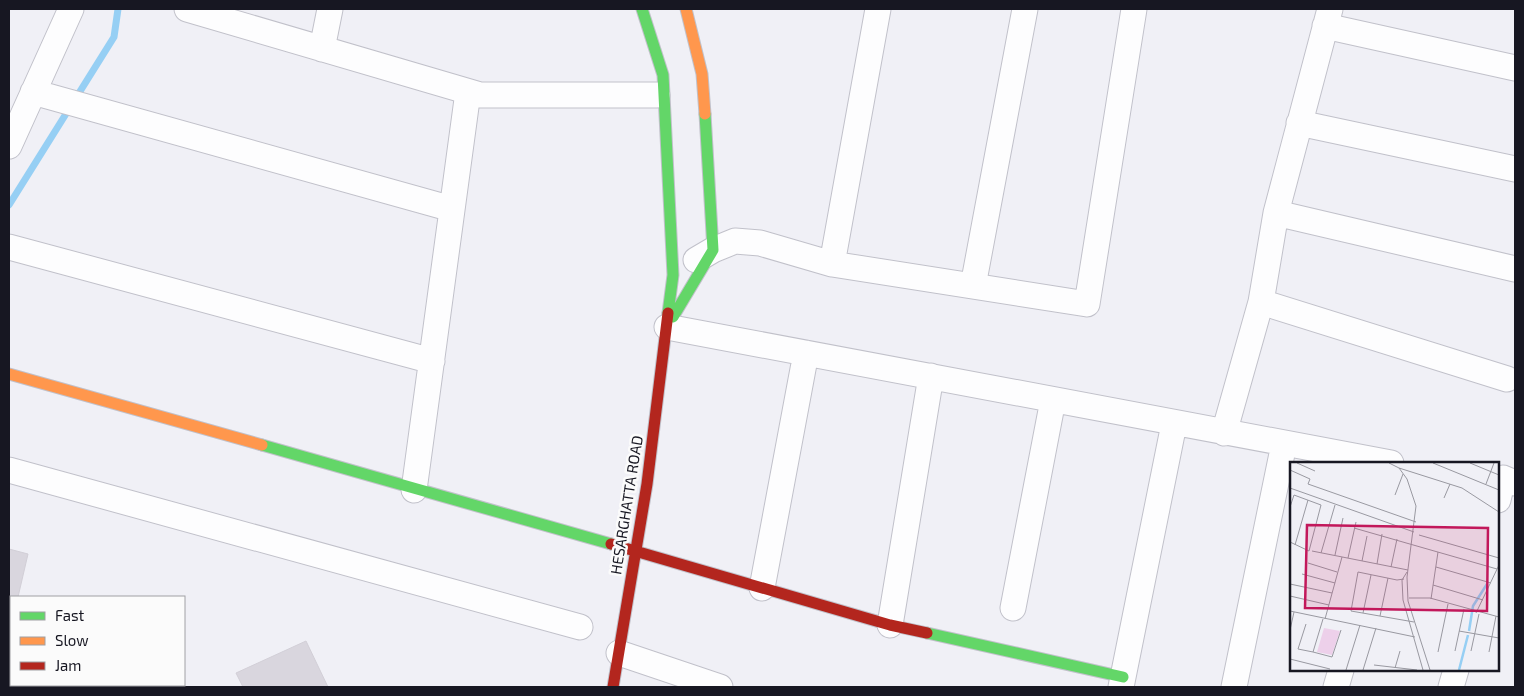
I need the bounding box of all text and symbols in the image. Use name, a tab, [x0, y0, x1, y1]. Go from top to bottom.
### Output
street label: HESARGHATTA ROAD	[606, 434, 646, 576]
inset map	[1290, 462, 1499, 671]
legend	[10, 596, 185, 686]
text: Fast	[55, 606, 85, 624]
text: Slow	[55, 631, 89, 649]
text: Jam	[55, 656, 81, 674]

